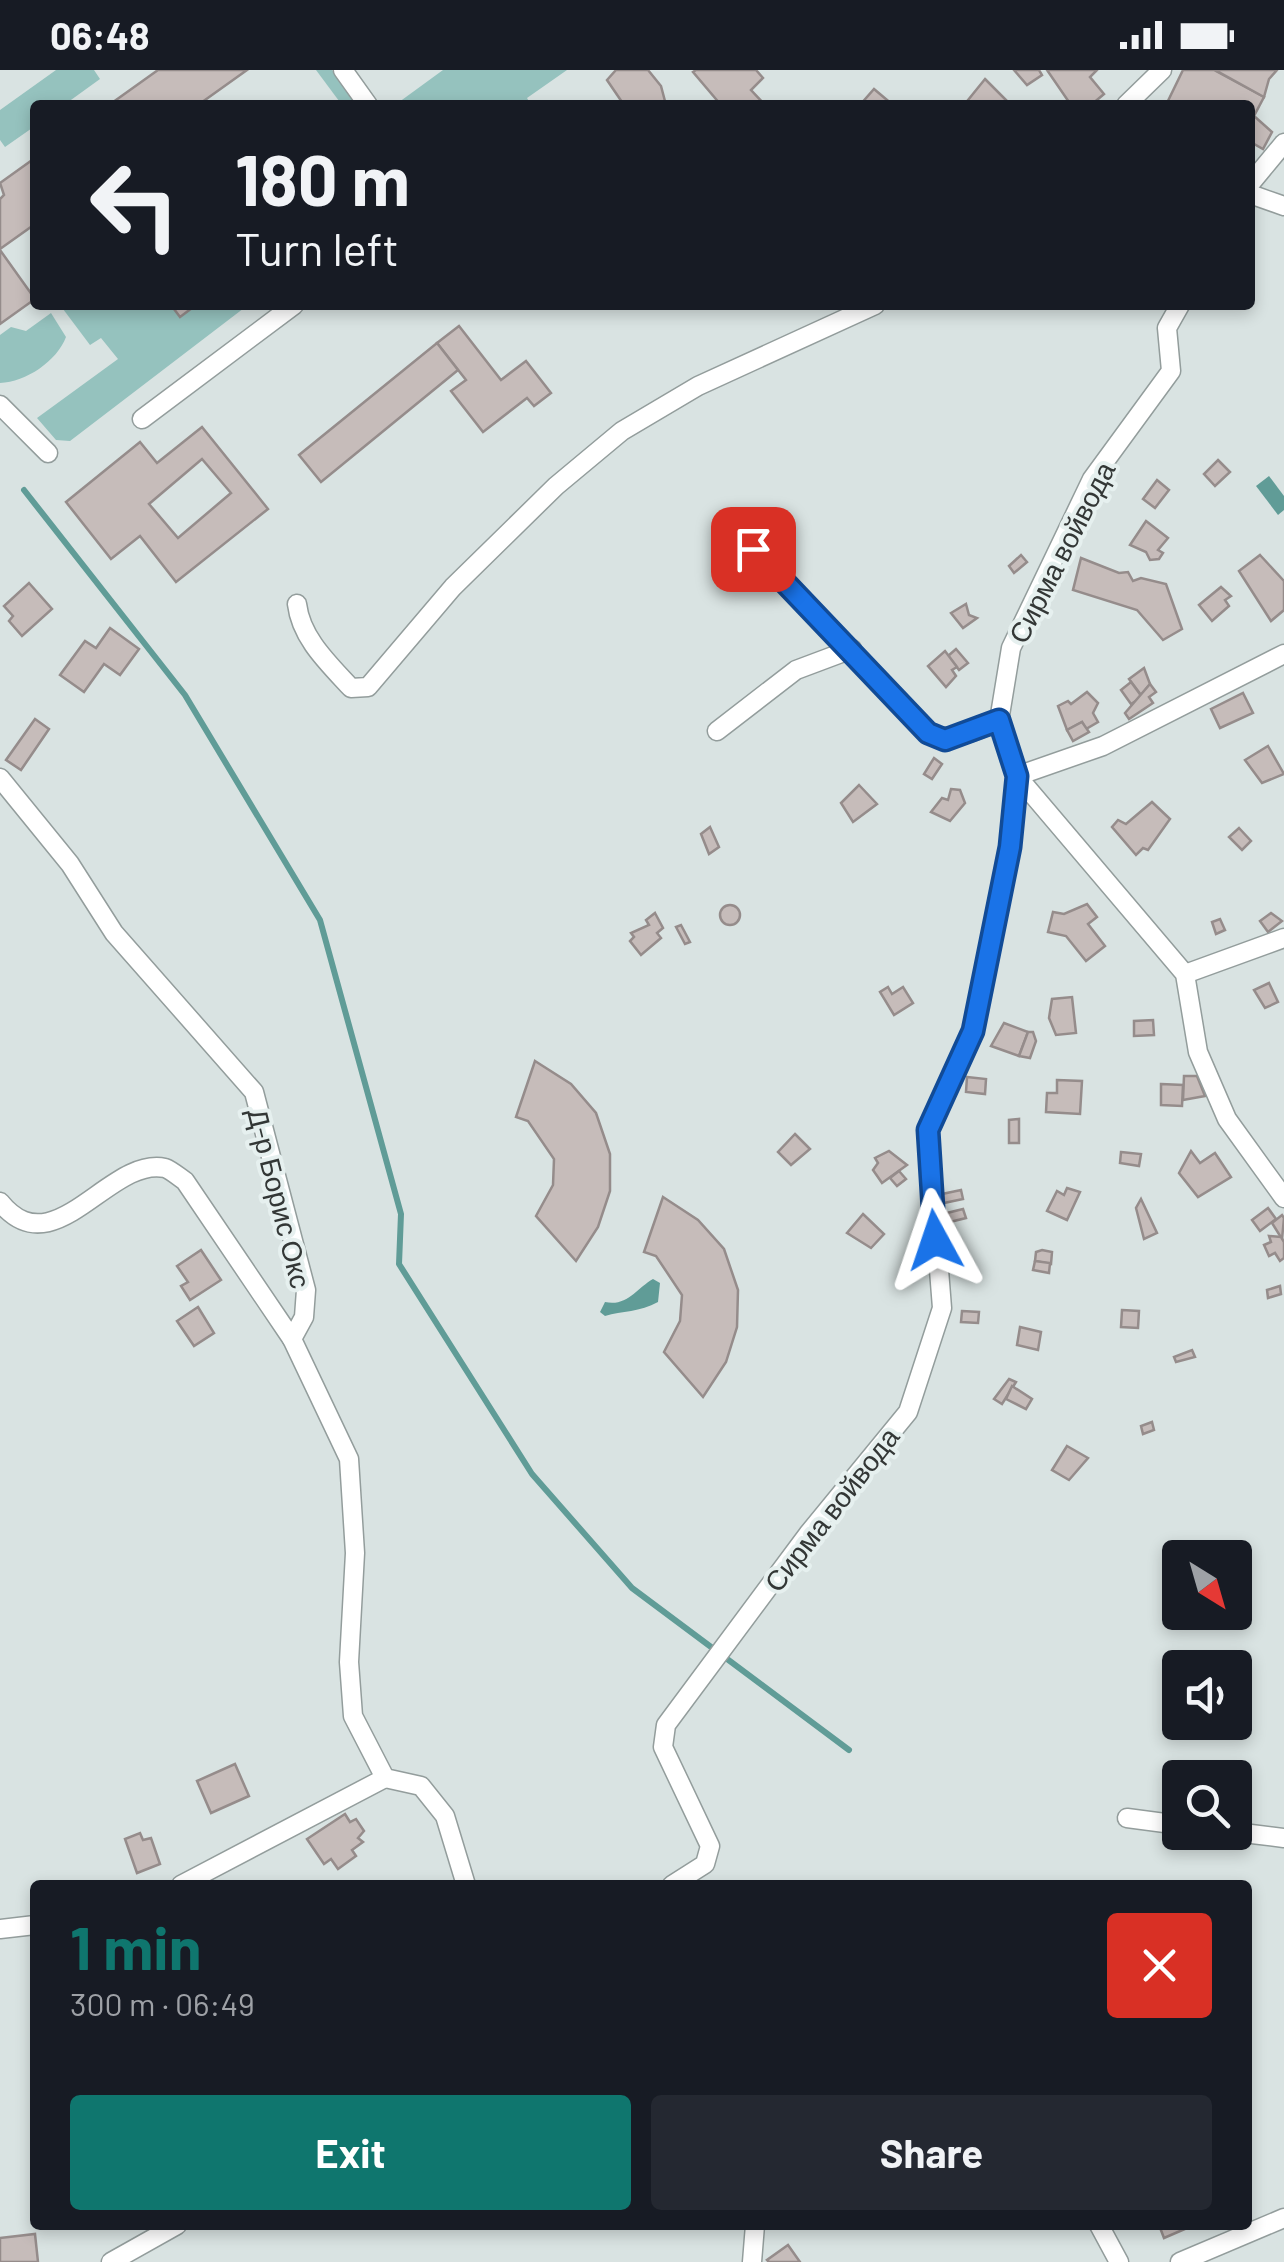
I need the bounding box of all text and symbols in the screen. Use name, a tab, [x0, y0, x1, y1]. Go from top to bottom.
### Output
text: 06:48	[50, 12, 149, 58]
text: 180 m	[235, 136, 410, 220]
icon: left	[70, 140, 200, 270]
text: Turn left	[235, 221, 399, 275]
street label: Сирма войвода	[1001, 455, 1122, 648]
pin	[711, 507, 796, 592]
icon: arrive	[726, 522, 781, 577]
street label: Д-р Борис Окс	[241, 1104, 319, 1292]
position arrow	[883, 1188, 987, 1292]
street label: Сирма войвода	[756, 1420, 906, 1598]
north arrow	[1162, 1540, 1252, 1630]
map controls	[1162, 1540, 1252, 1850]
button: sound	[1162, 1650, 1252, 1740]
button: search	[1162, 1760, 1252, 1850]
text: 1 min	[70, 1910, 201, 1982]
button: close	[1107, 1913, 1212, 2018]
text: 300 m · 06:49	[70, 1984, 255, 2022]
button: Exit	[70, 2095, 631, 2210]
button: Share	[651, 2095, 1212, 2210]

